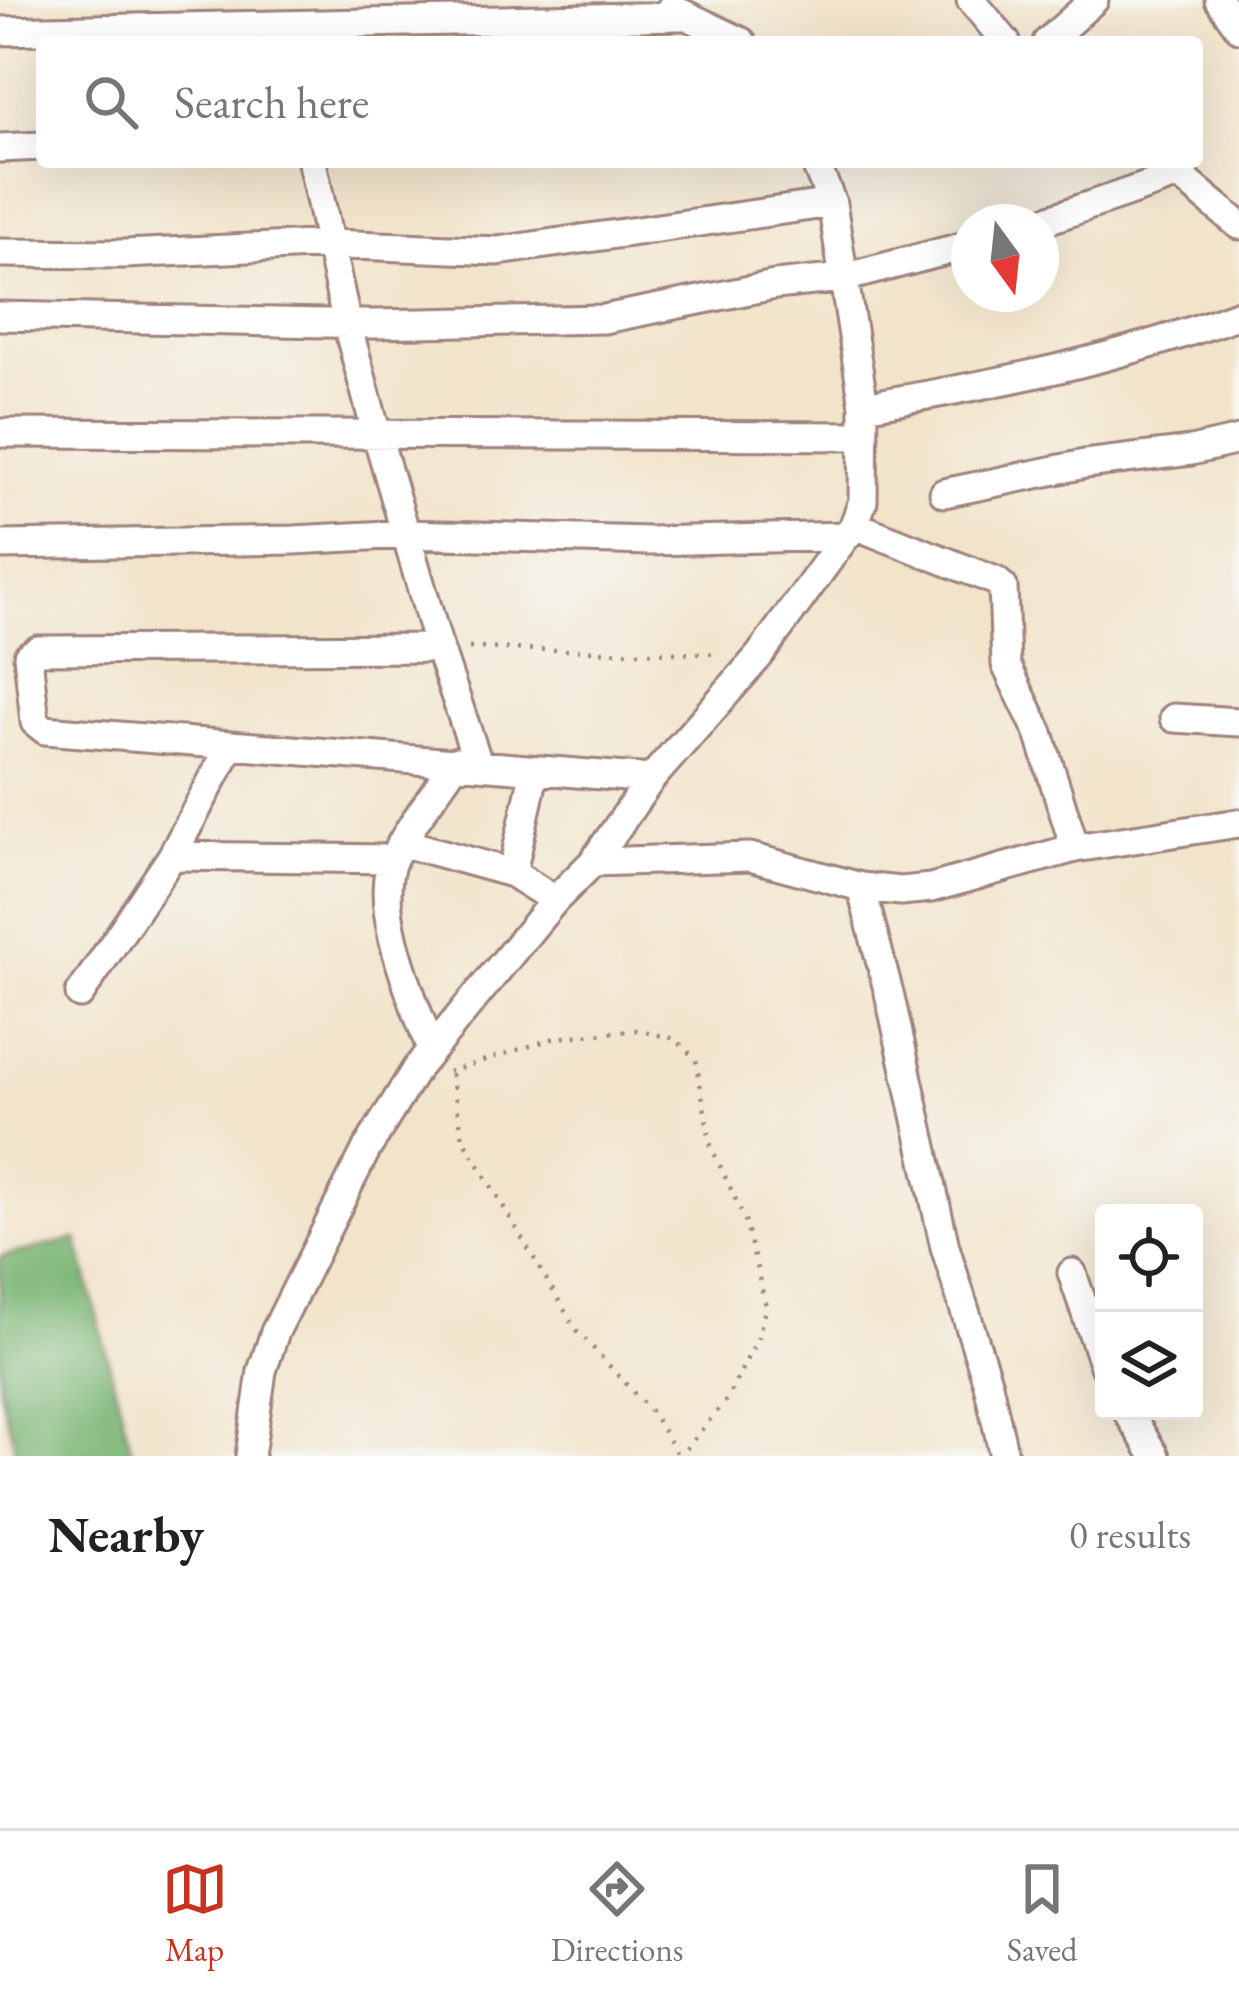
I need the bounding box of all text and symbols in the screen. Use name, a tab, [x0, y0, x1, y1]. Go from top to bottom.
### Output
search box	[36, 36, 1203, 168]
icon: search	[78, 69, 144, 135]
text: Search here	[174, 73, 369, 131]
north arrow	[951, 204, 1059, 312]
map controls	[1095, 1204, 1203, 1420]
button: locate	[1095, 1204, 1203, 1312]
button: layers	[1095, 1312, 1203, 1420]
text: Nearby	[48, 1501, 204, 1567]
text: 0 results	[1069, 1509, 1191, 1560]
tab: Map	[162, 1856, 228, 1971]
tab: Directions	[551, 1856, 684, 1971]
tab: Saved	[1007, 1856, 1077, 1971]

